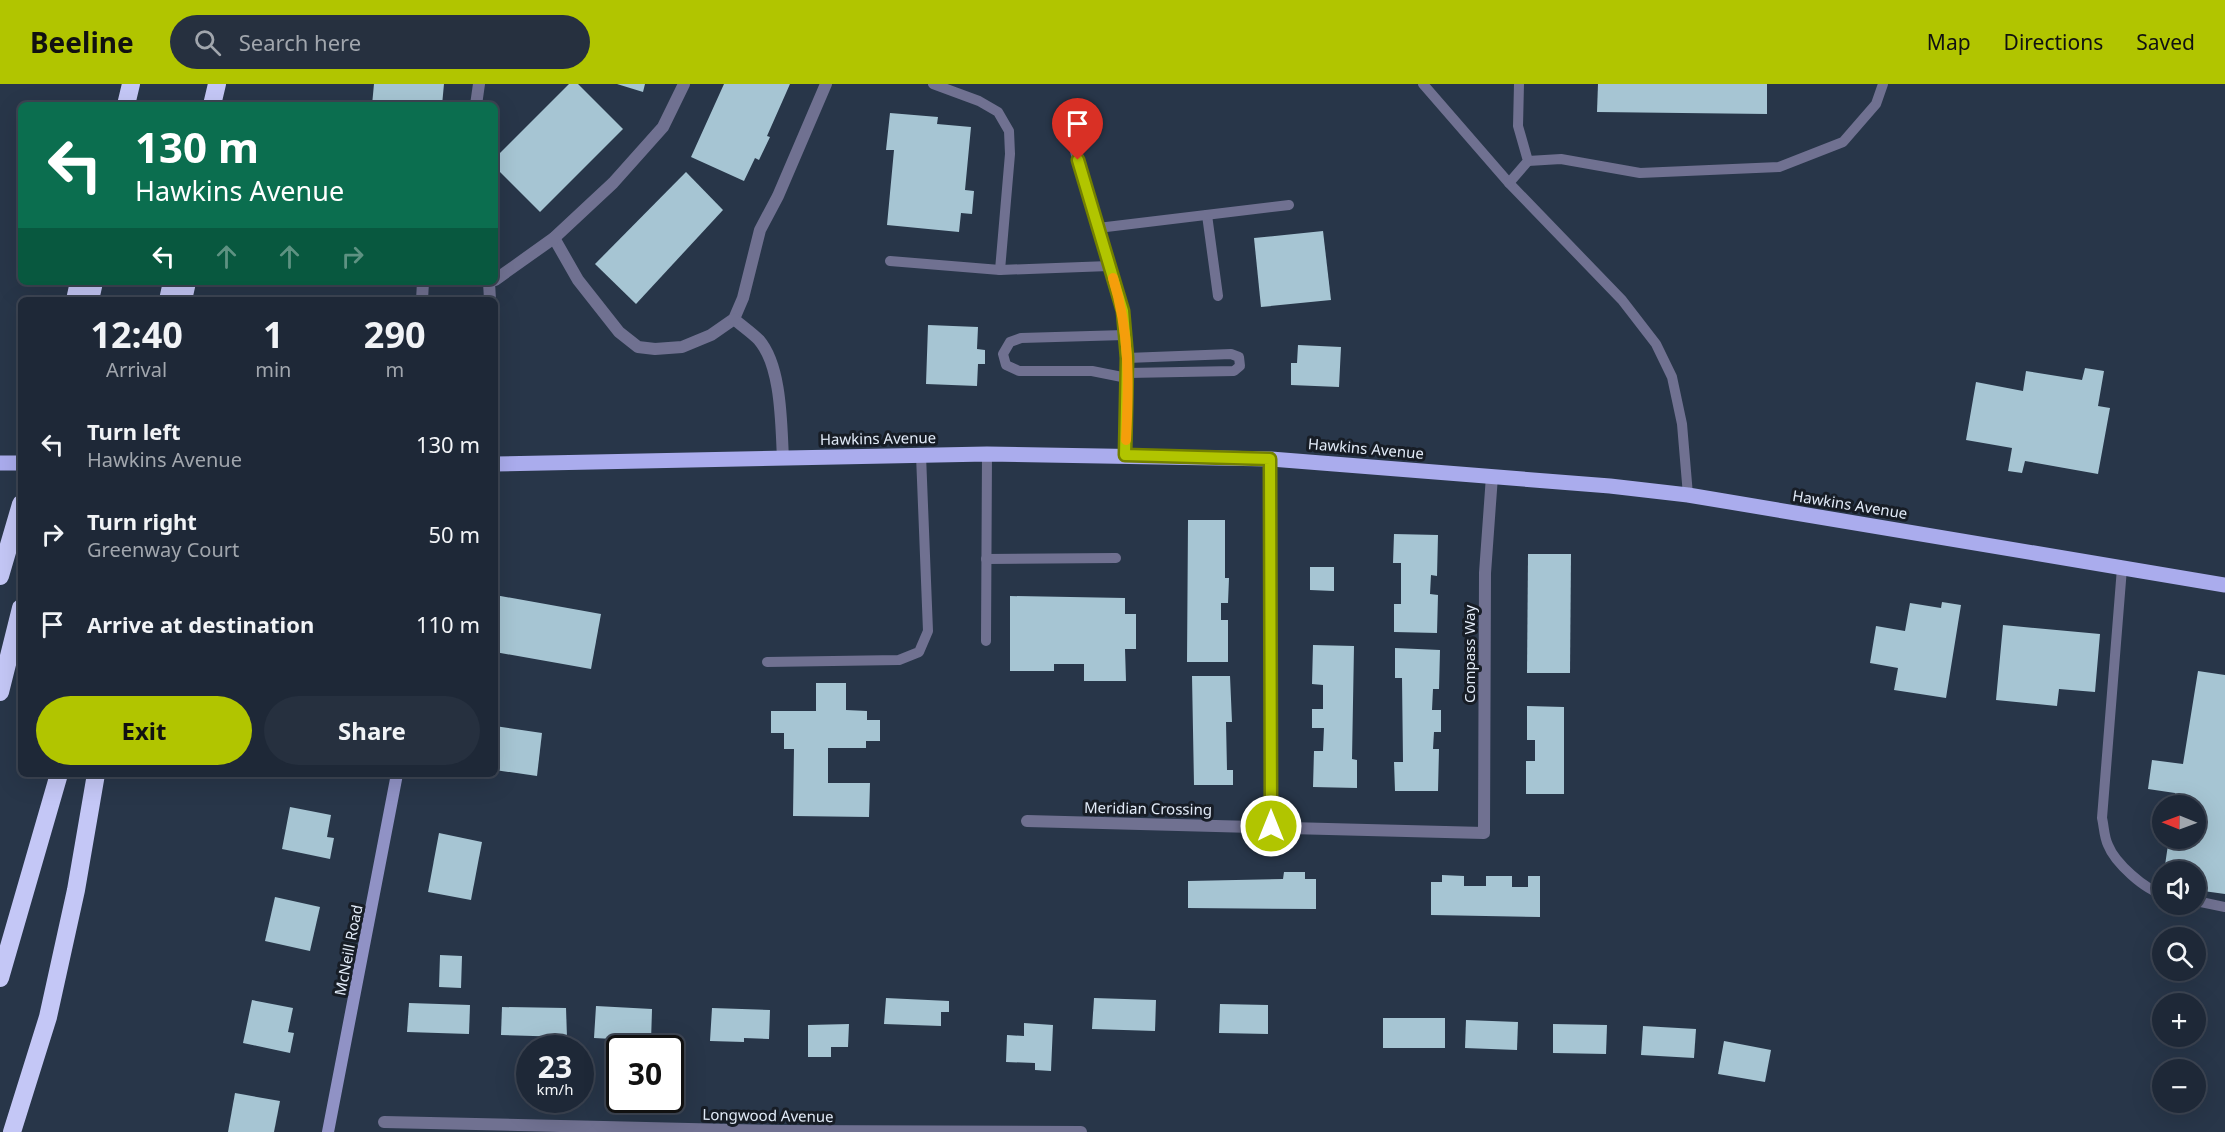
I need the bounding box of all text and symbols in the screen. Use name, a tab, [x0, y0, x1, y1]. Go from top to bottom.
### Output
search box	[170, 15, 590, 69]
text: Beeline	[30, 23, 134, 61]
icon: search	[191, 26, 224, 59]
text: Search here	[239, 27, 361, 57]
text: Map	[1927, 28, 1971, 56]
text: Directions	[2004, 28, 2103, 56]
text: Saved	[2136, 28, 2195, 56]
pin	[1052, 98, 1103, 160]
icon: arrive	[1061, 107, 1094, 140]
text: 130 m	[135, 118, 259, 175]
icon: left	[36, 126, 114, 204]
text: Hawkins Avenue	[135, 172, 344, 209]
icon: left	[147, 240, 180, 273]
icon: ahead	[210, 240, 243, 273]
icon: ahead	[273, 240, 306, 273]
icon: right	[336, 240, 369, 273]
text: 12:40	[90, 310, 183, 359]
text: 1	[263, 310, 284, 359]
text: 290	[364, 310, 426, 359]
text: Arrival	[106, 356, 167, 383]
text: min	[255, 356, 291, 383]
text: m	[385, 356, 404, 383]
text: Turn left	[87, 416, 181, 446]
street label: Hawkins Avenue	[820, 427, 936, 449]
icon: left	[36, 428, 69, 461]
text: 130 m	[416, 429, 480, 459]
street label: Hawkins Avenue	[1307, 433, 1425, 463]
text: Hawkins Avenue	[87, 446, 242, 473]
street label: Hawkins Avenue	[1791, 485, 1909, 523]
text: Turn right	[87, 506, 197, 536]
icon: right	[36, 518, 69, 551]
text: 50 m	[429, 519, 480, 549]
text: Greenway Court	[87, 536, 239, 563]
street label: Compass Way	[1459, 605, 1479, 703]
icon: arrive	[36, 608, 69, 641]
text: Arrive at destination	[87, 609, 314, 639]
text: 110 m	[416, 609, 480, 639]
button: Exit	[36, 696, 252, 765]
button: Share	[264, 696, 480, 765]
position arrow	[1239, 794, 1303, 858]
north arrow	[2152, 795, 2206, 849]
map controls	[2152, 795, 2206, 1113]
street label: Meridian Crossing	[1084, 797, 1212, 819]
button: sound	[2152, 861, 2206, 915]
street label: McNeill Road	[329, 903, 367, 997]
button: search	[2152, 927, 2206, 981]
button: +	[2152, 993, 2206, 1047]
speed limit sign: 30	[606, 1035, 684, 1113]
text: 23	[538, 1046, 572, 1087]
button: −	[2152, 1059, 2206, 1113]
text: km/h	[537, 1079, 573, 1099]
street label: Longwood Avenue	[702, 1104, 834, 1126]

